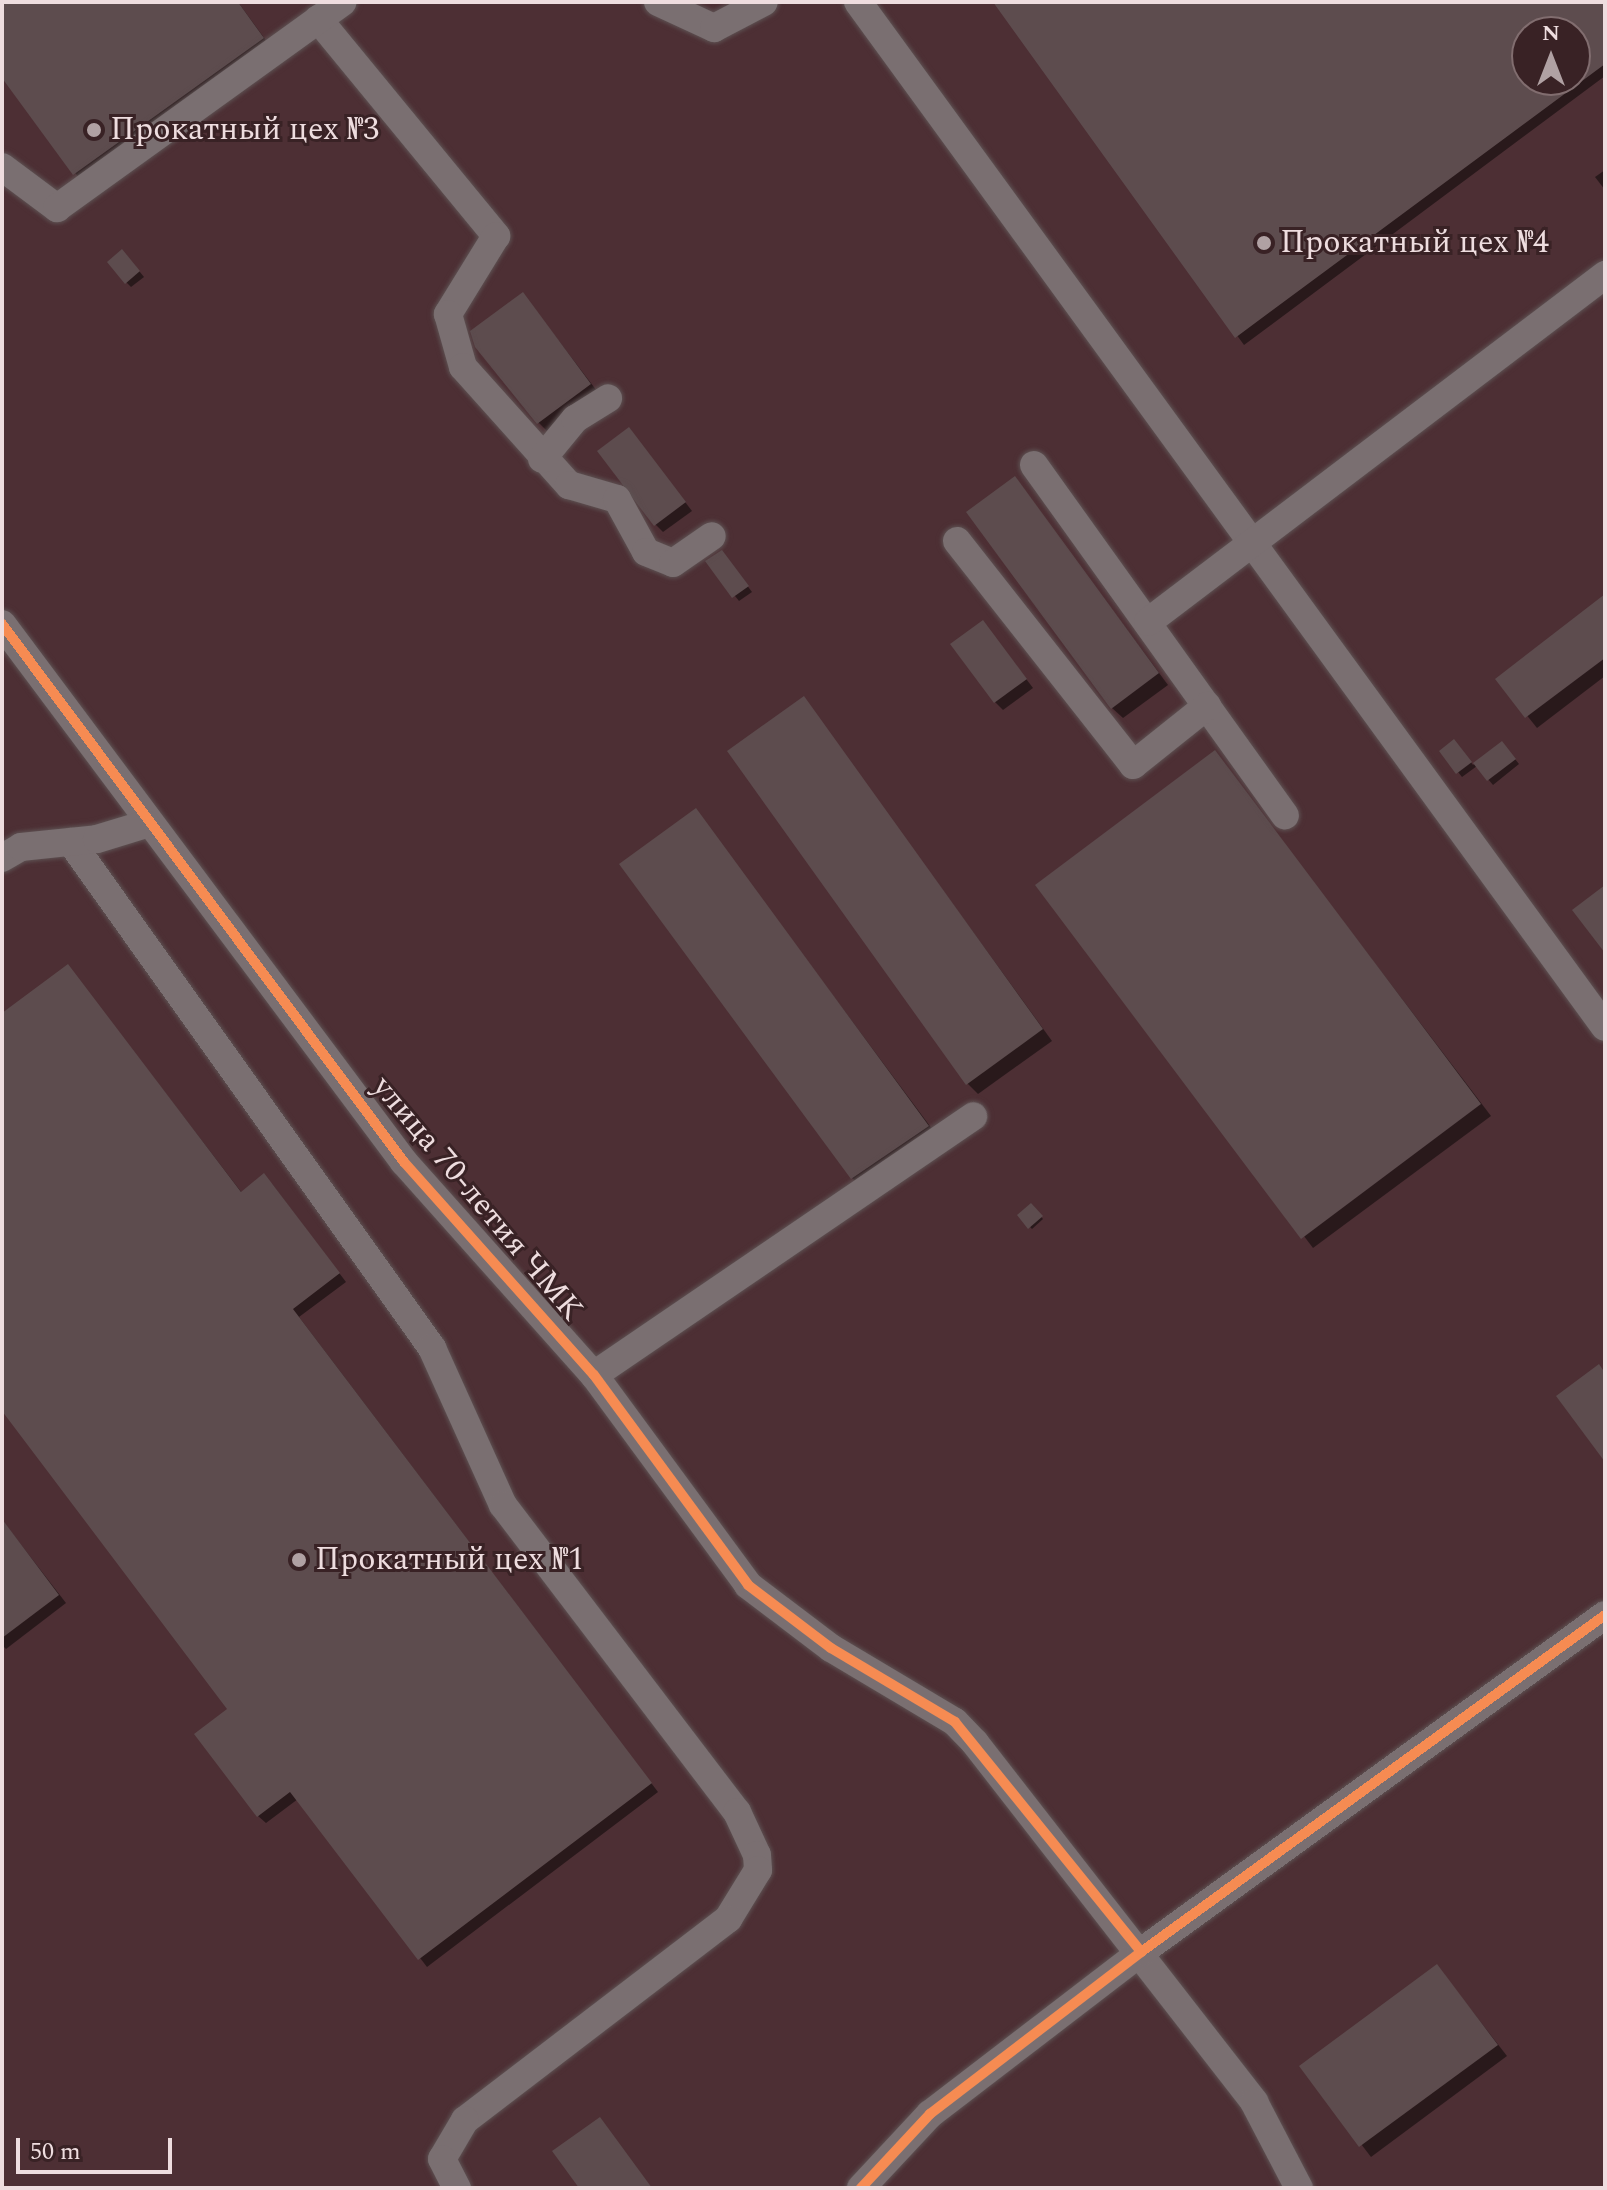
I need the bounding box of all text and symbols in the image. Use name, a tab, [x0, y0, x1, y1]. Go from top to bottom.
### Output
north arrow	[1511, 16, 1591, 96]
text: N	[1542, 17, 1560, 50]
place label: Прокатный цех №3	[110, 111, 379, 149]
marker: Прокатный цех №3	[85, 121, 103, 139]
place label: Прокатный цех №4	[1280, 224, 1549, 262]
marker: Прокатный цех №4	[1255, 234, 1273, 252]
street label: улица 70-летия ЧМК	[363, 1069, 591, 1329]
place label: Прокатный цех №1	[315, 1541, 584, 1579]
marker: Прокатный цех №1	[290, 1551, 308, 1569]
scale bar	[20, 2122, 176, 2172]
text: 50 m	[30, 2134, 81, 2170]

